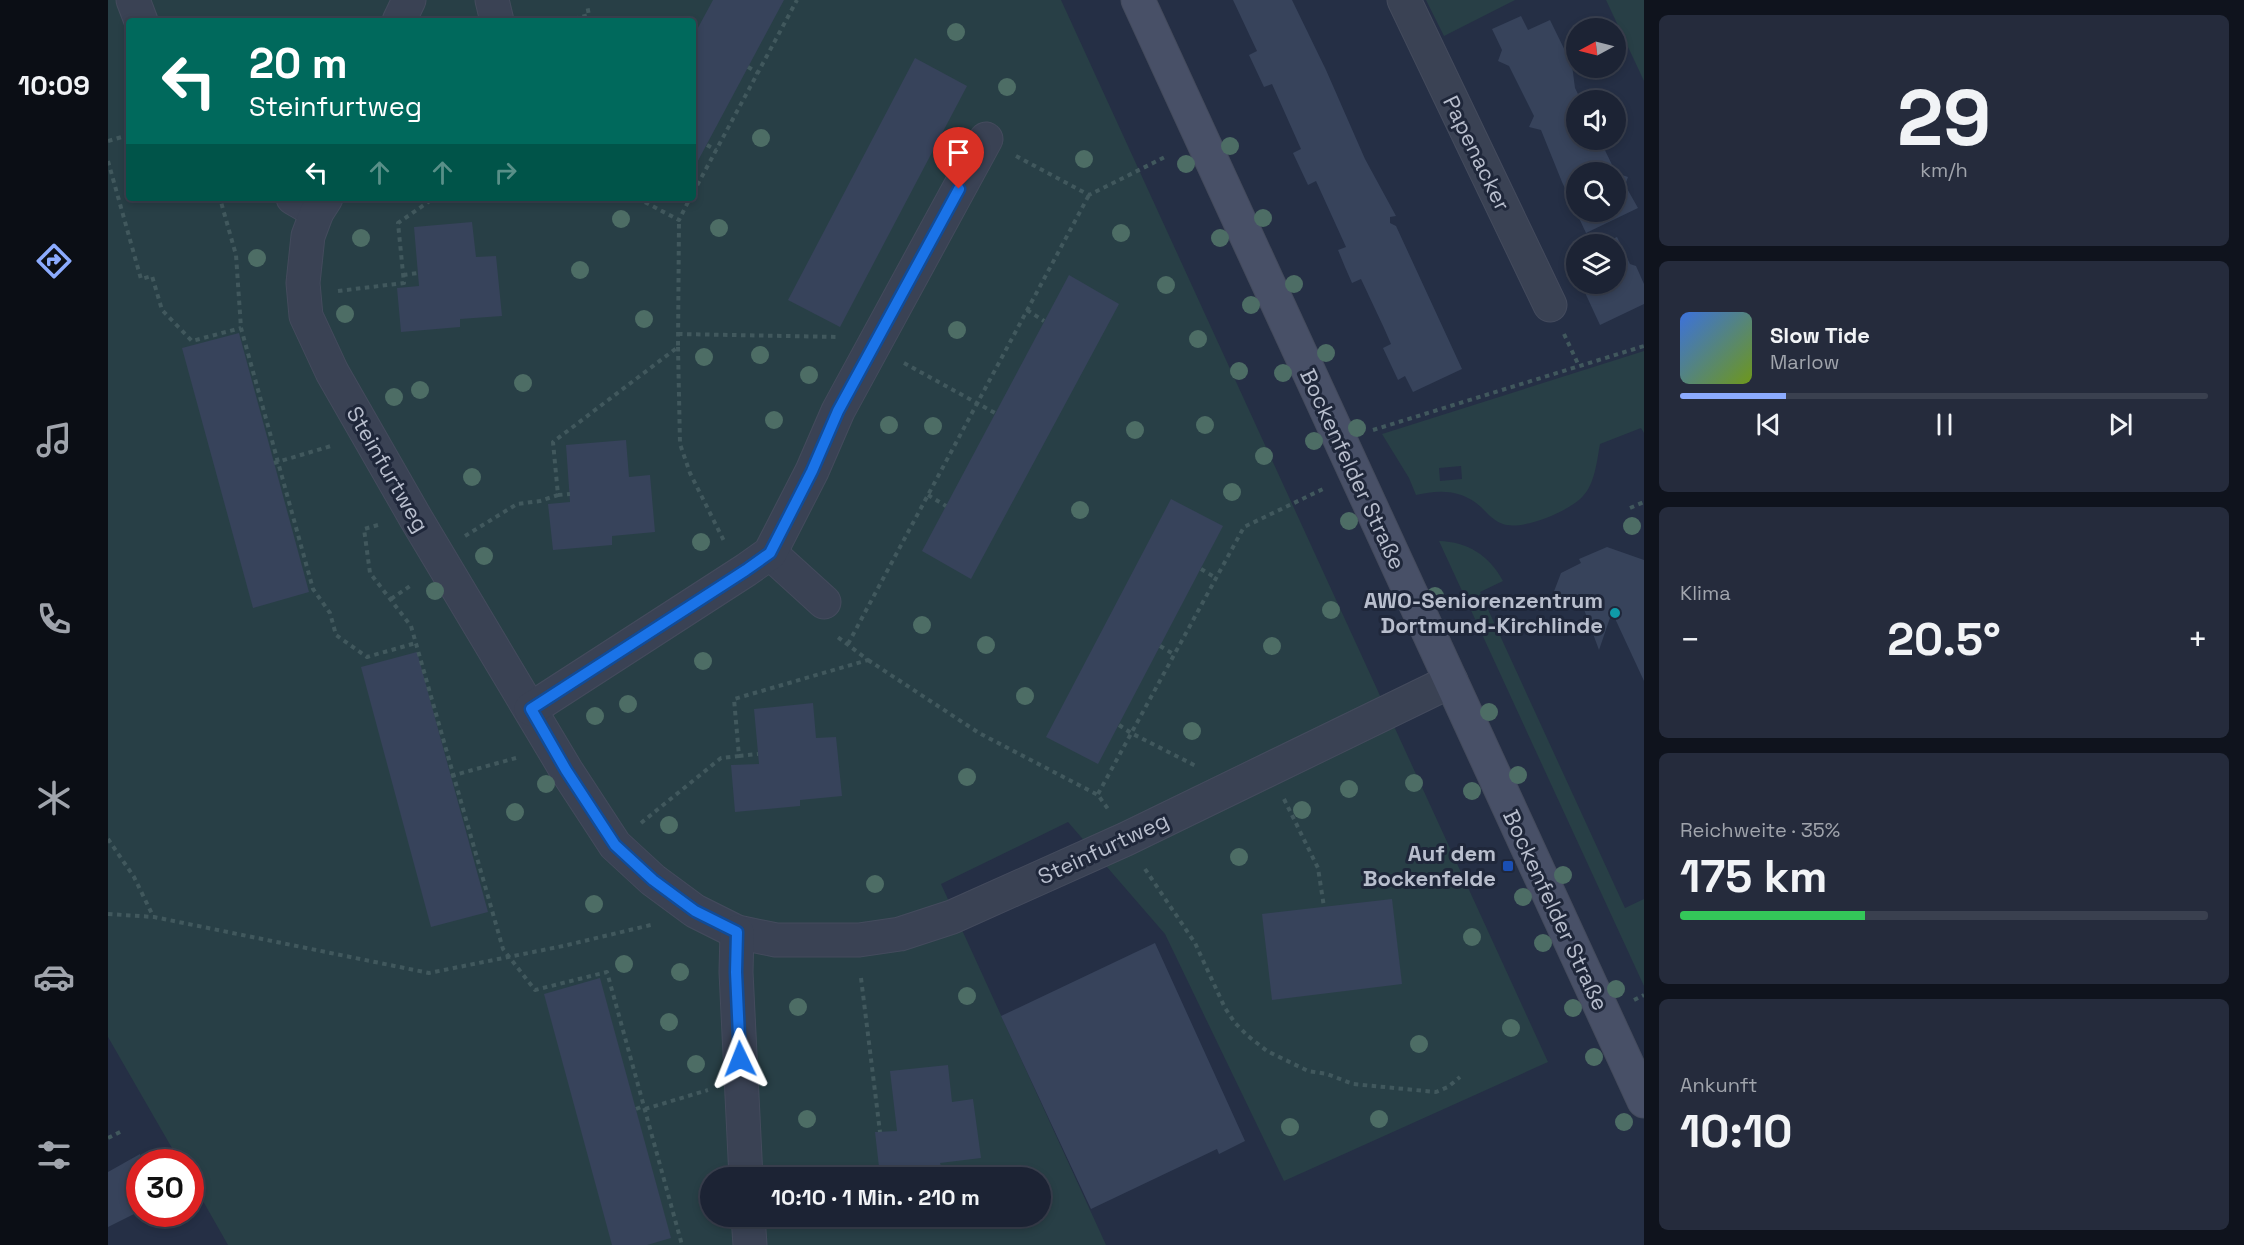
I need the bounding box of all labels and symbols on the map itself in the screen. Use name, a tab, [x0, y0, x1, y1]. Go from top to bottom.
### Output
north arrow	[1566, 18, 1626, 78]
street label: Papenacker	[1437, 91, 1517, 215]
pin	[933, 127, 984, 189]
street label: Bockenfelder Straße	[1294, 364, 1412, 574]
street label: Steinfurtweg	[341, 401, 435, 537]
place label: AWO-Seniorenzentrum Dortmund-Kirchlinde	[1364, 586, 1603, 639]
marker: AWO-Seniorenzentrum Dortmund-Kirchlinde	[1608, 606, 1622, 620]
street label: Bockenfelder Straße	[1497, 805, 1615, 1015]
street label: Steinfurtweg	[1033, 806, 1173, 890]
place label: Auf dem Bockenfelde	[1363, 839, 1496, 892]
marker: Auf dem Bockenfelde	[1501, 859, 1515, 873]
position arrow	[708, 1027, 772, 1091]
speed limit sign: 30	[126, 1149, 204, 1227]

